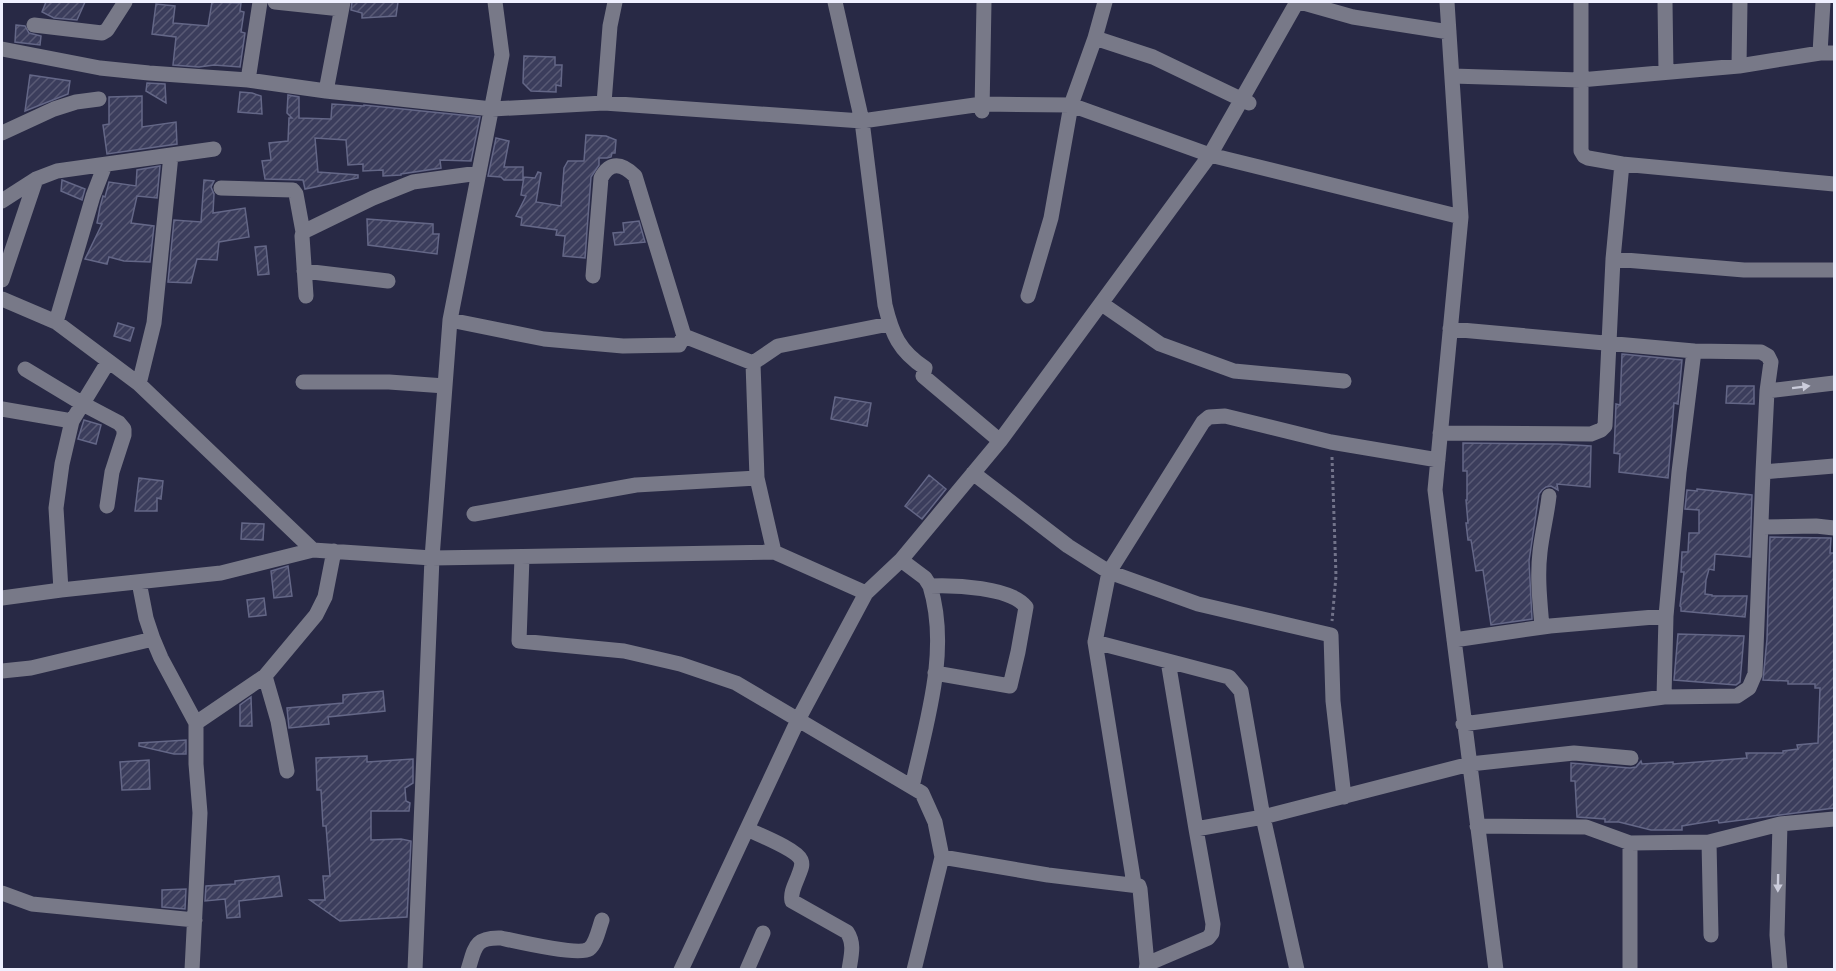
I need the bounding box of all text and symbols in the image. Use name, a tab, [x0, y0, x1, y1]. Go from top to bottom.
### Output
one-way arrow	[1792, 382, 1811, 391]
one-way arrow	[1774, 873, 1783, 892]

